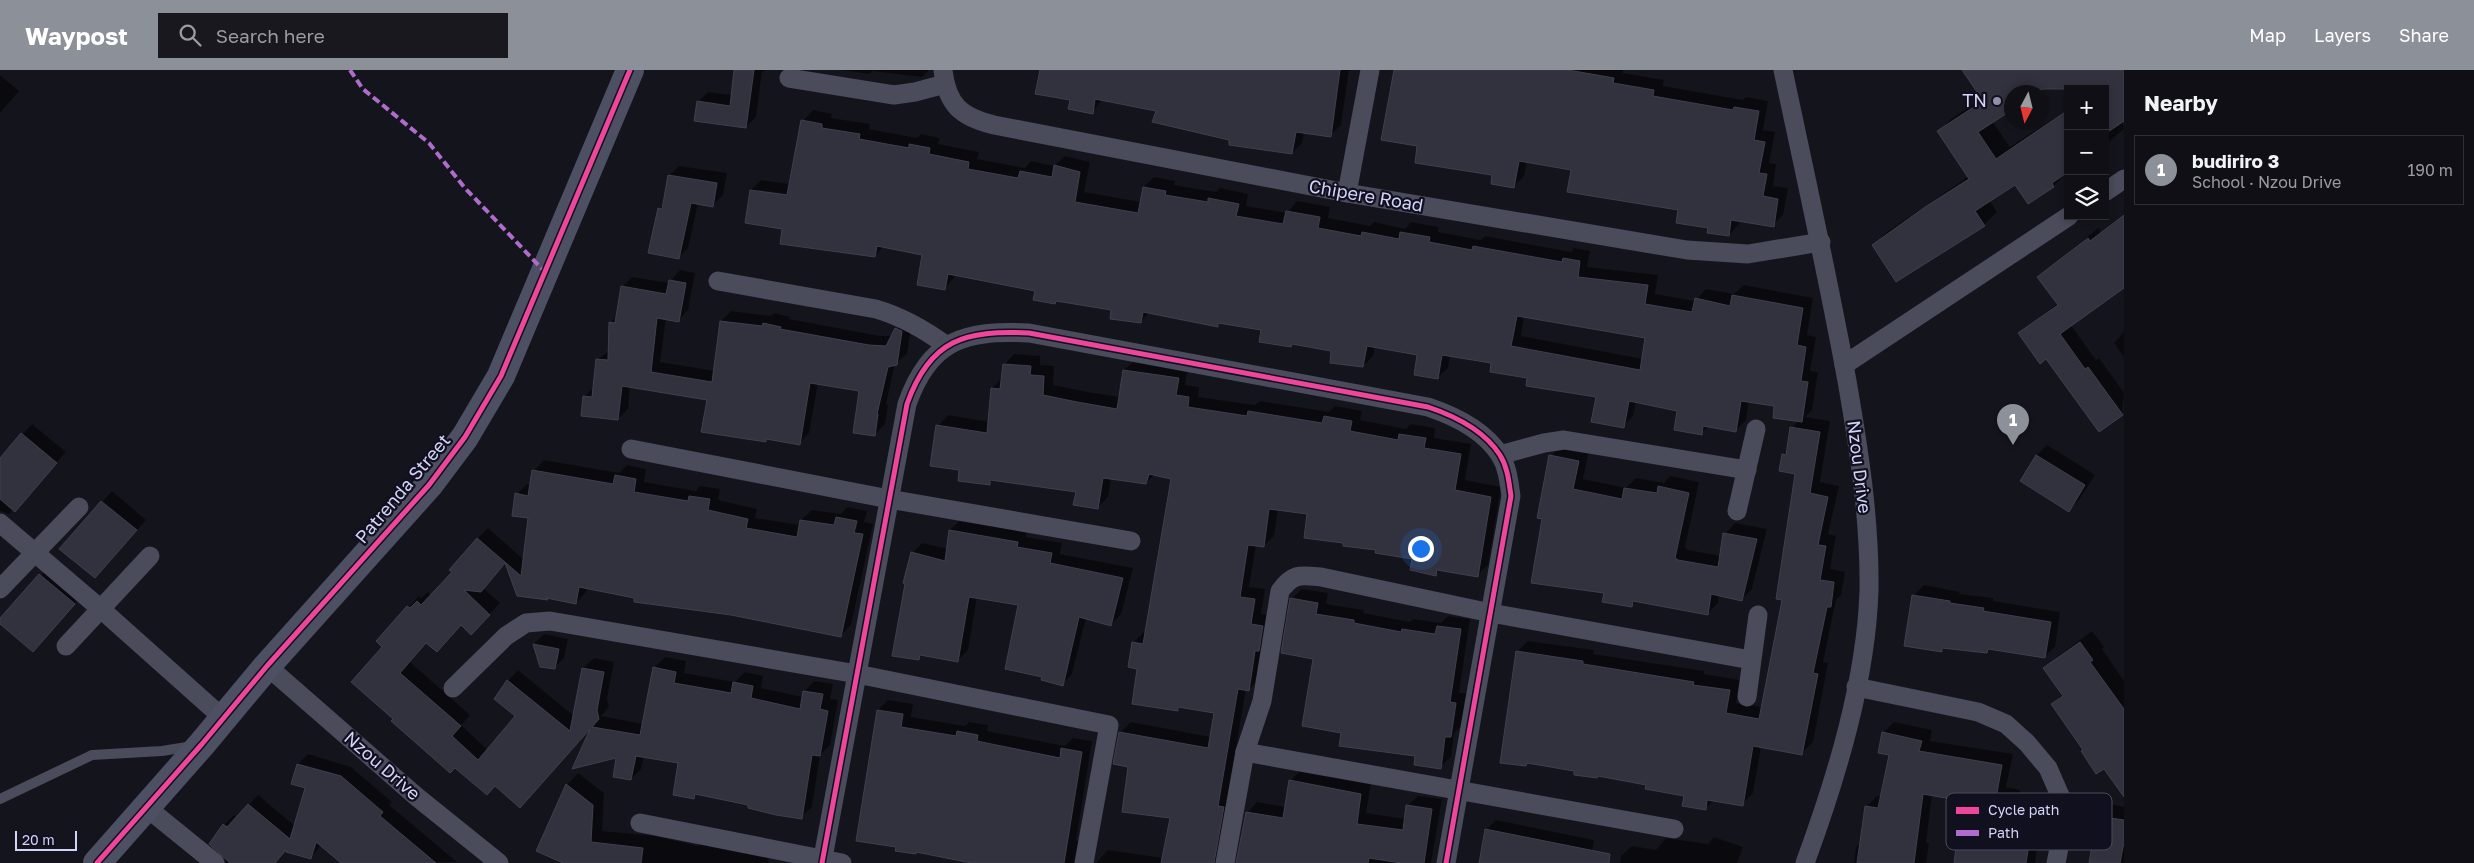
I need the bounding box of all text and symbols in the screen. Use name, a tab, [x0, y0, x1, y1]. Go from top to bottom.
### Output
search box	[158, 13, 508, 58]
text: Waypost	[25, 21, 128, 50]
icon: search	[176, 21, 204, 49]
text: Search here	[216, 24, 325, 47]
text: Map	[2249, 24, 2286, 46]
text: Layers	[2314, 24, 2371, 46]
text: Share	[2399, 24, 2449, 46]
north arrow	[2004, 85, 2049, 130]
map controls	[2064, 85, 2109, 220]
button: +	[2064, 85, 2109, 130]
place label: TN	[1962, 89, 1987, 111]
text: Nearby	[2144, 90, 2218, 116]
marker: TN	[1991, 95, 2003, 107]
button: −	[2064, 130, 2109, 175]
text: budiriro 3	[2192, 149, 2279, 172]
text: 1	[2157, 160, 2165, 180]
text: 190 m	[2407, 160, 2453, 180]
text: School · Nzou Drive	[2192, 172, 2341, 192]
street label: Chipere Road	[1307, 174, 1425, 216]
button: layers	[2064, 175, 2109, 220]
pin: 1	[1997, 404, 2029, 445]
street label: Nzou Drive	[1843, 419, 1877, 515]
street label: Patrenda Street	[350, 429, 454, 548]
your location	[1408, 536, 1434, 562]
street label: Nzou Drive	[340, 726, 425, 804]
legend	[1946, 793, 2112, 850]
text: Cycle path	[1988, 801, 2059, 818]
text: Path	[1988, 824, 2019, 841]
scale bar	[15, 828, 78, 851]
text: 20 m	[22, 831, 55, 848]

